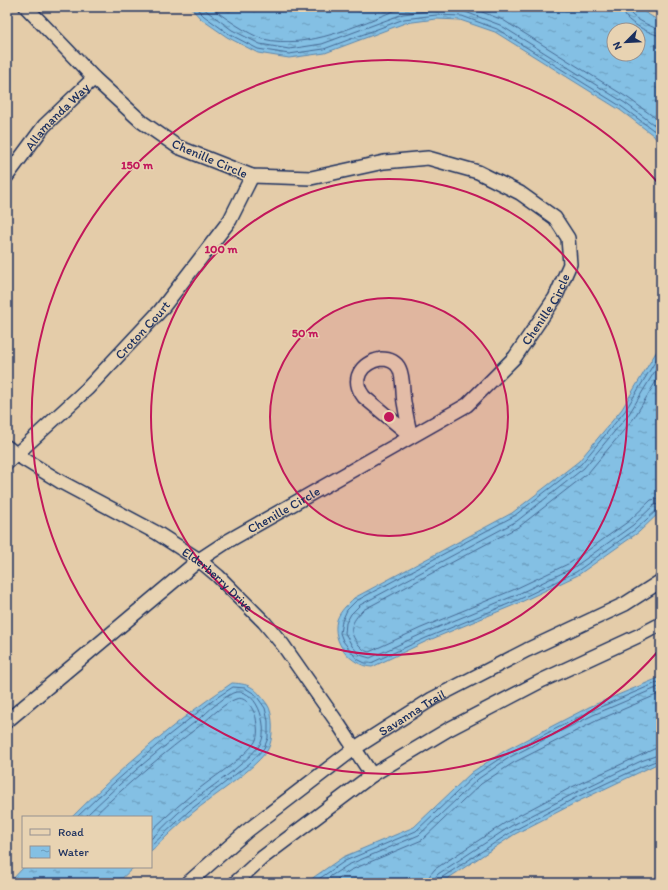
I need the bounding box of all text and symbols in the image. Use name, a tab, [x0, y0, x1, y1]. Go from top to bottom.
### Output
north arrow	[606, 22, 646, 62]
text: N	[610, 40, 625, 52]
street label: Allamanda Way	[22, 80, 92, 153]
street label: Chenille Circle	[170, 136, 250, 181]
text: 150 m	[121, 158, 154, 172]
text: 100 m	[204, 242, 238, 256]
street label: Chenille Circle	[518, 271, 573, 348]
street label: Croton Court	[112, 298, 173, 362]
text: 50 m	[292, 326, 319, 340]
centre of rings	[382, 410, 396, 424]
street label: Chenille Circle	[245, 483, 323, 536]
street label: Elderberry Drive	[179, 544, 256, 615]
street label: Savanna Trail	[376, 686, 448, 739]
legend	[22, 816, 152, 868]
text: Road	[58, 825, 84, 839]
text: Water	[58, 845, 89, 859]

